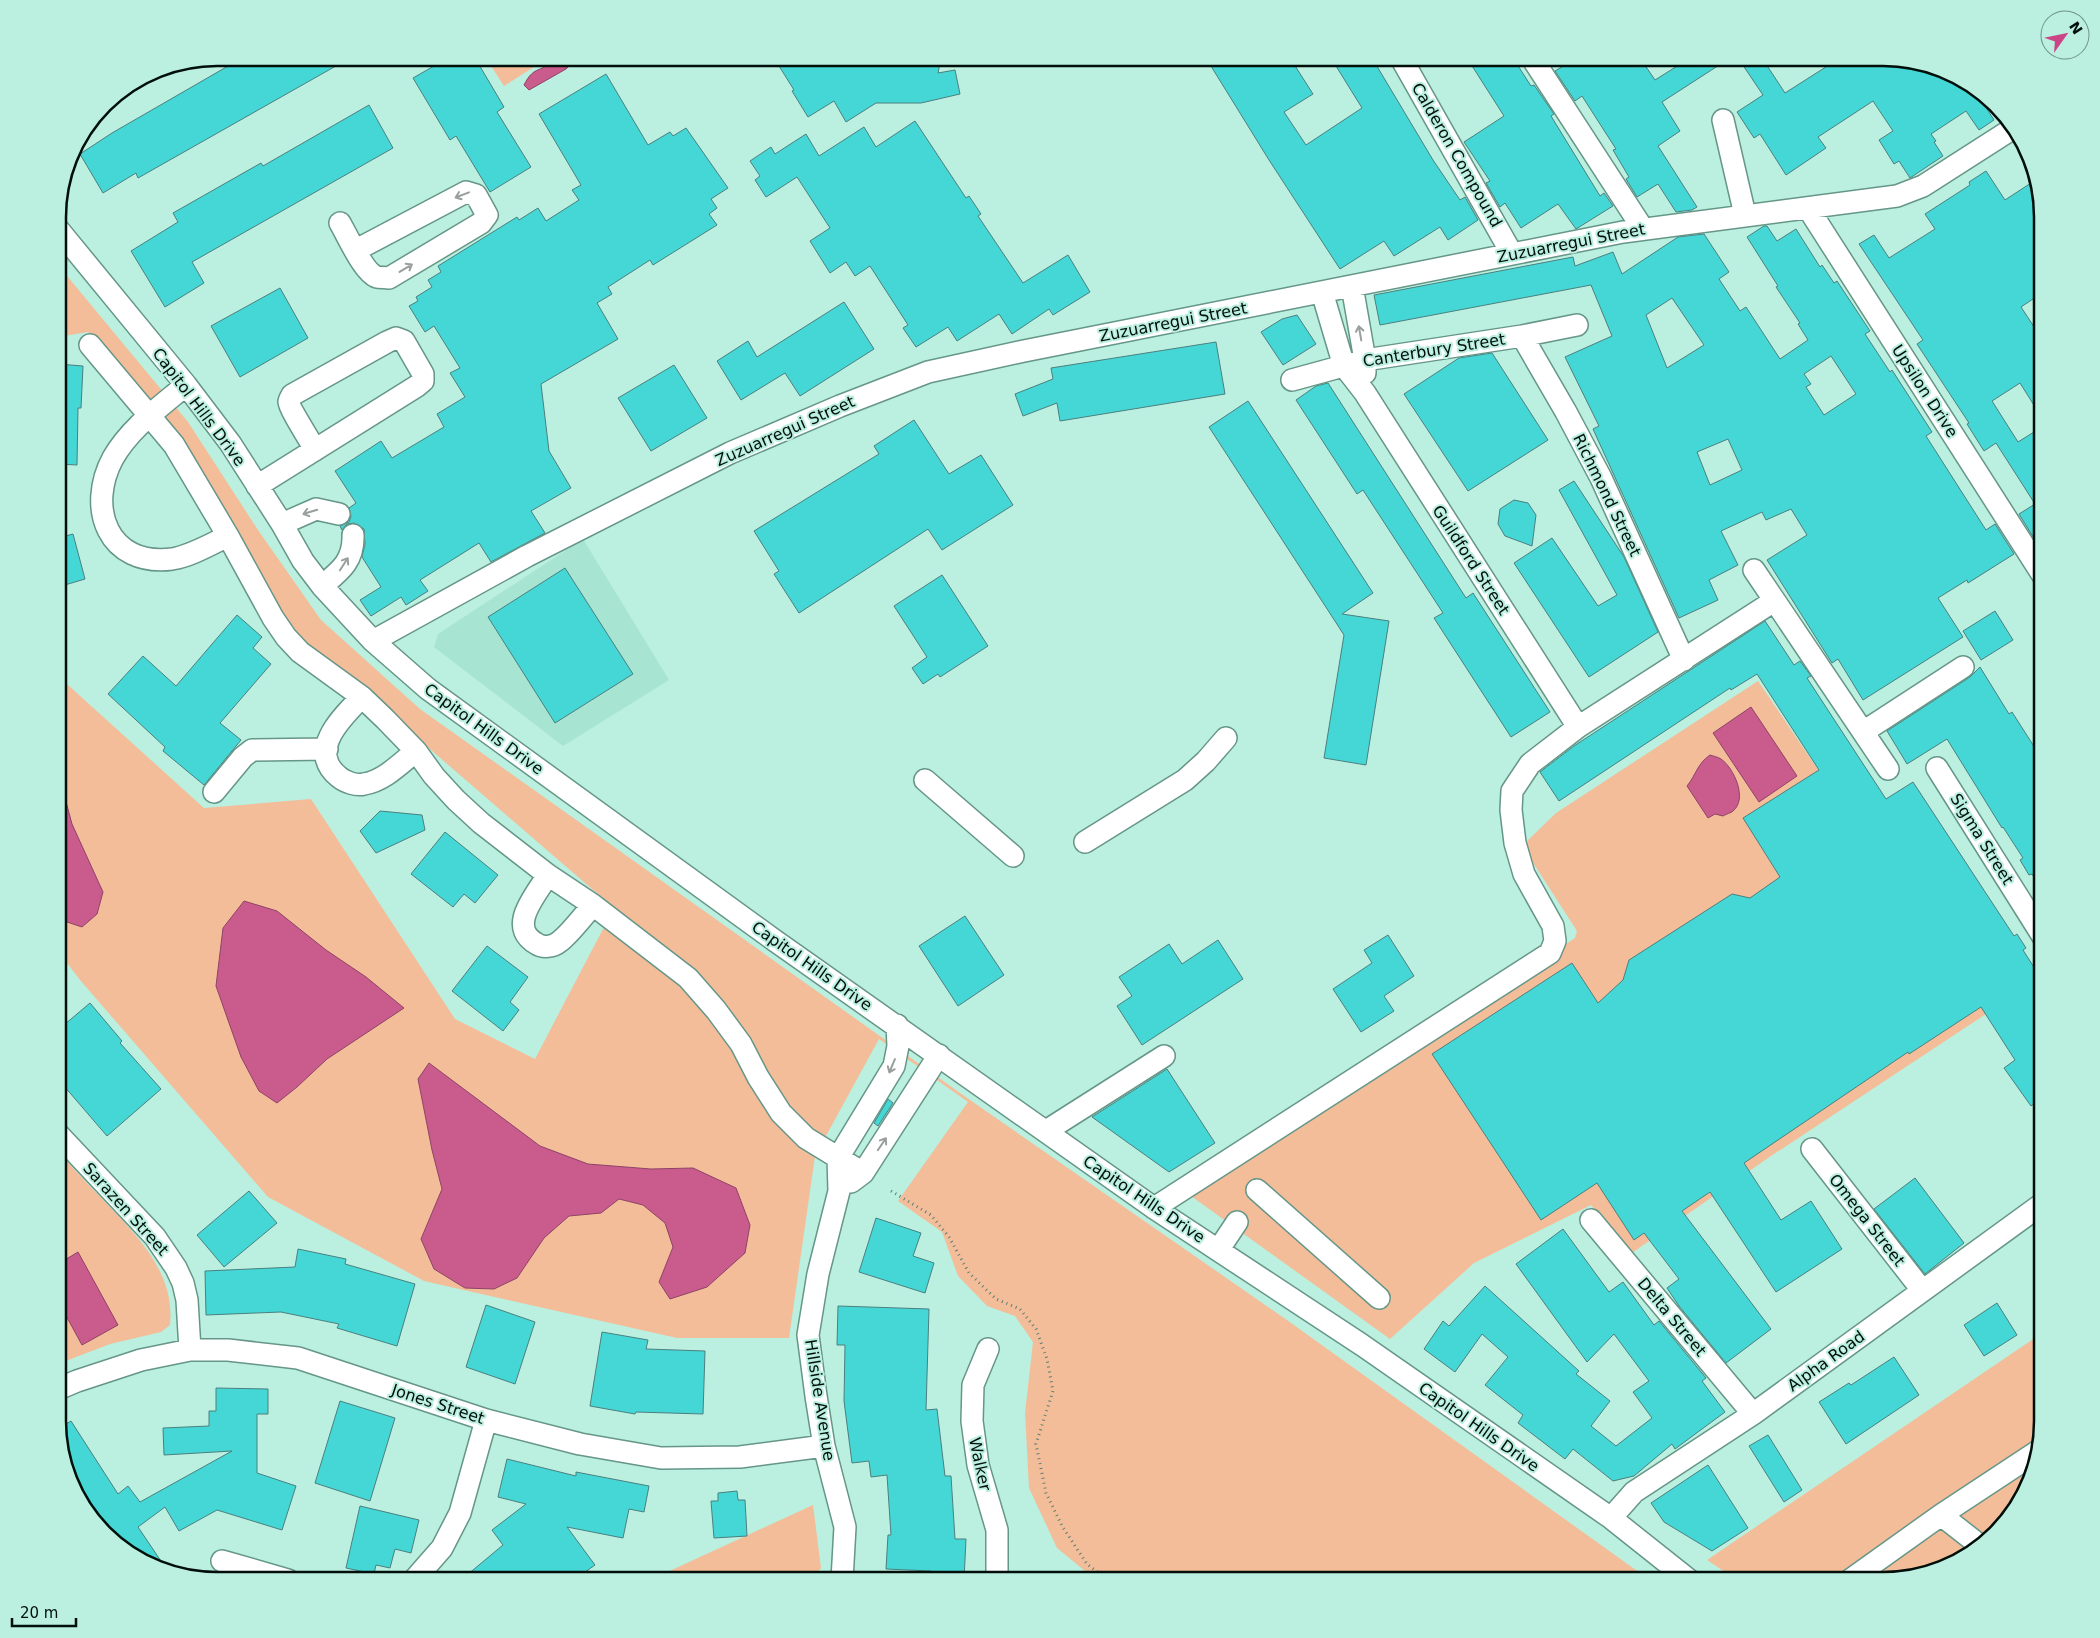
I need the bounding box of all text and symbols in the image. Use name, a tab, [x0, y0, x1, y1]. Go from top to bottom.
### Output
north arrow	[2040, 10, 2090, 60]
text: N	[2066, 19, 2086, 37]
street label: Calderon Compound	[1408, 79, 1506, 231]
one-way arrow	[455, 191, 470, 200]
street label: Zuzuarregui Street	[1495, 219, 1647, 267]
one-way arrow	[398, 262, 412, 272]
street label: Zuzuarregui Street	[1097, 298, 1249, 346]
one-way arrow	[1355, 326, 1364, 342]
street label: Canterbury Street	[1361, 329, 1507, 371]
street label: Upsilon Drive	[1888, 341, 1962, 441]
street label: Capitol Hills Drive	[148, 344, 250, 470]
street label: Zuzuarregui Street	[712, 392, 858, 470]
street label: Richmond Street	[1569, 431, 1645, 559]
street label: Guildford Street	[1428, 501, 1514, 619]
one-way arrow	[302, 507, 318, 517]
one-way arrow	[339, 557, 349, 571]
street label: Capitol Hills Drive	[421, 679, 547, 779]
street label: Sigma Street	[1946, 790, 2018, 888]
street label: Capitol Hills Drive	[748, 917, 876, 1015]
one-way arrow	[887, 1058, 896, 1073]
one-way arrow	[877, 1137, 887, 1151]
street label: Capitol Hills Drive	[1080, 1151, 1208, 1247]
street label: Sarazen Street	[79, 1159, 173, 1259]
street label: Omega Street	[1825, 1170, 1909, 1270]
street label: Delta Street	[1634, 1274, 1710, 1360]
street label: Alpha Road	[1784, 1327, 1868, 1395]
street label: Hillside Avenue	[801, 1338, 839, 1462]
street label: Capitol Hills Drive	[1415, 1378, 1543, 1476]
street label: Jones Street	[388, 1380, 487, 1428]
street label: Walker	[965, 1436, 995, 1493]
scale bar	[12, 1596, 76, 1628]
text: 20 m	[20, 1604, 58, 1622]

